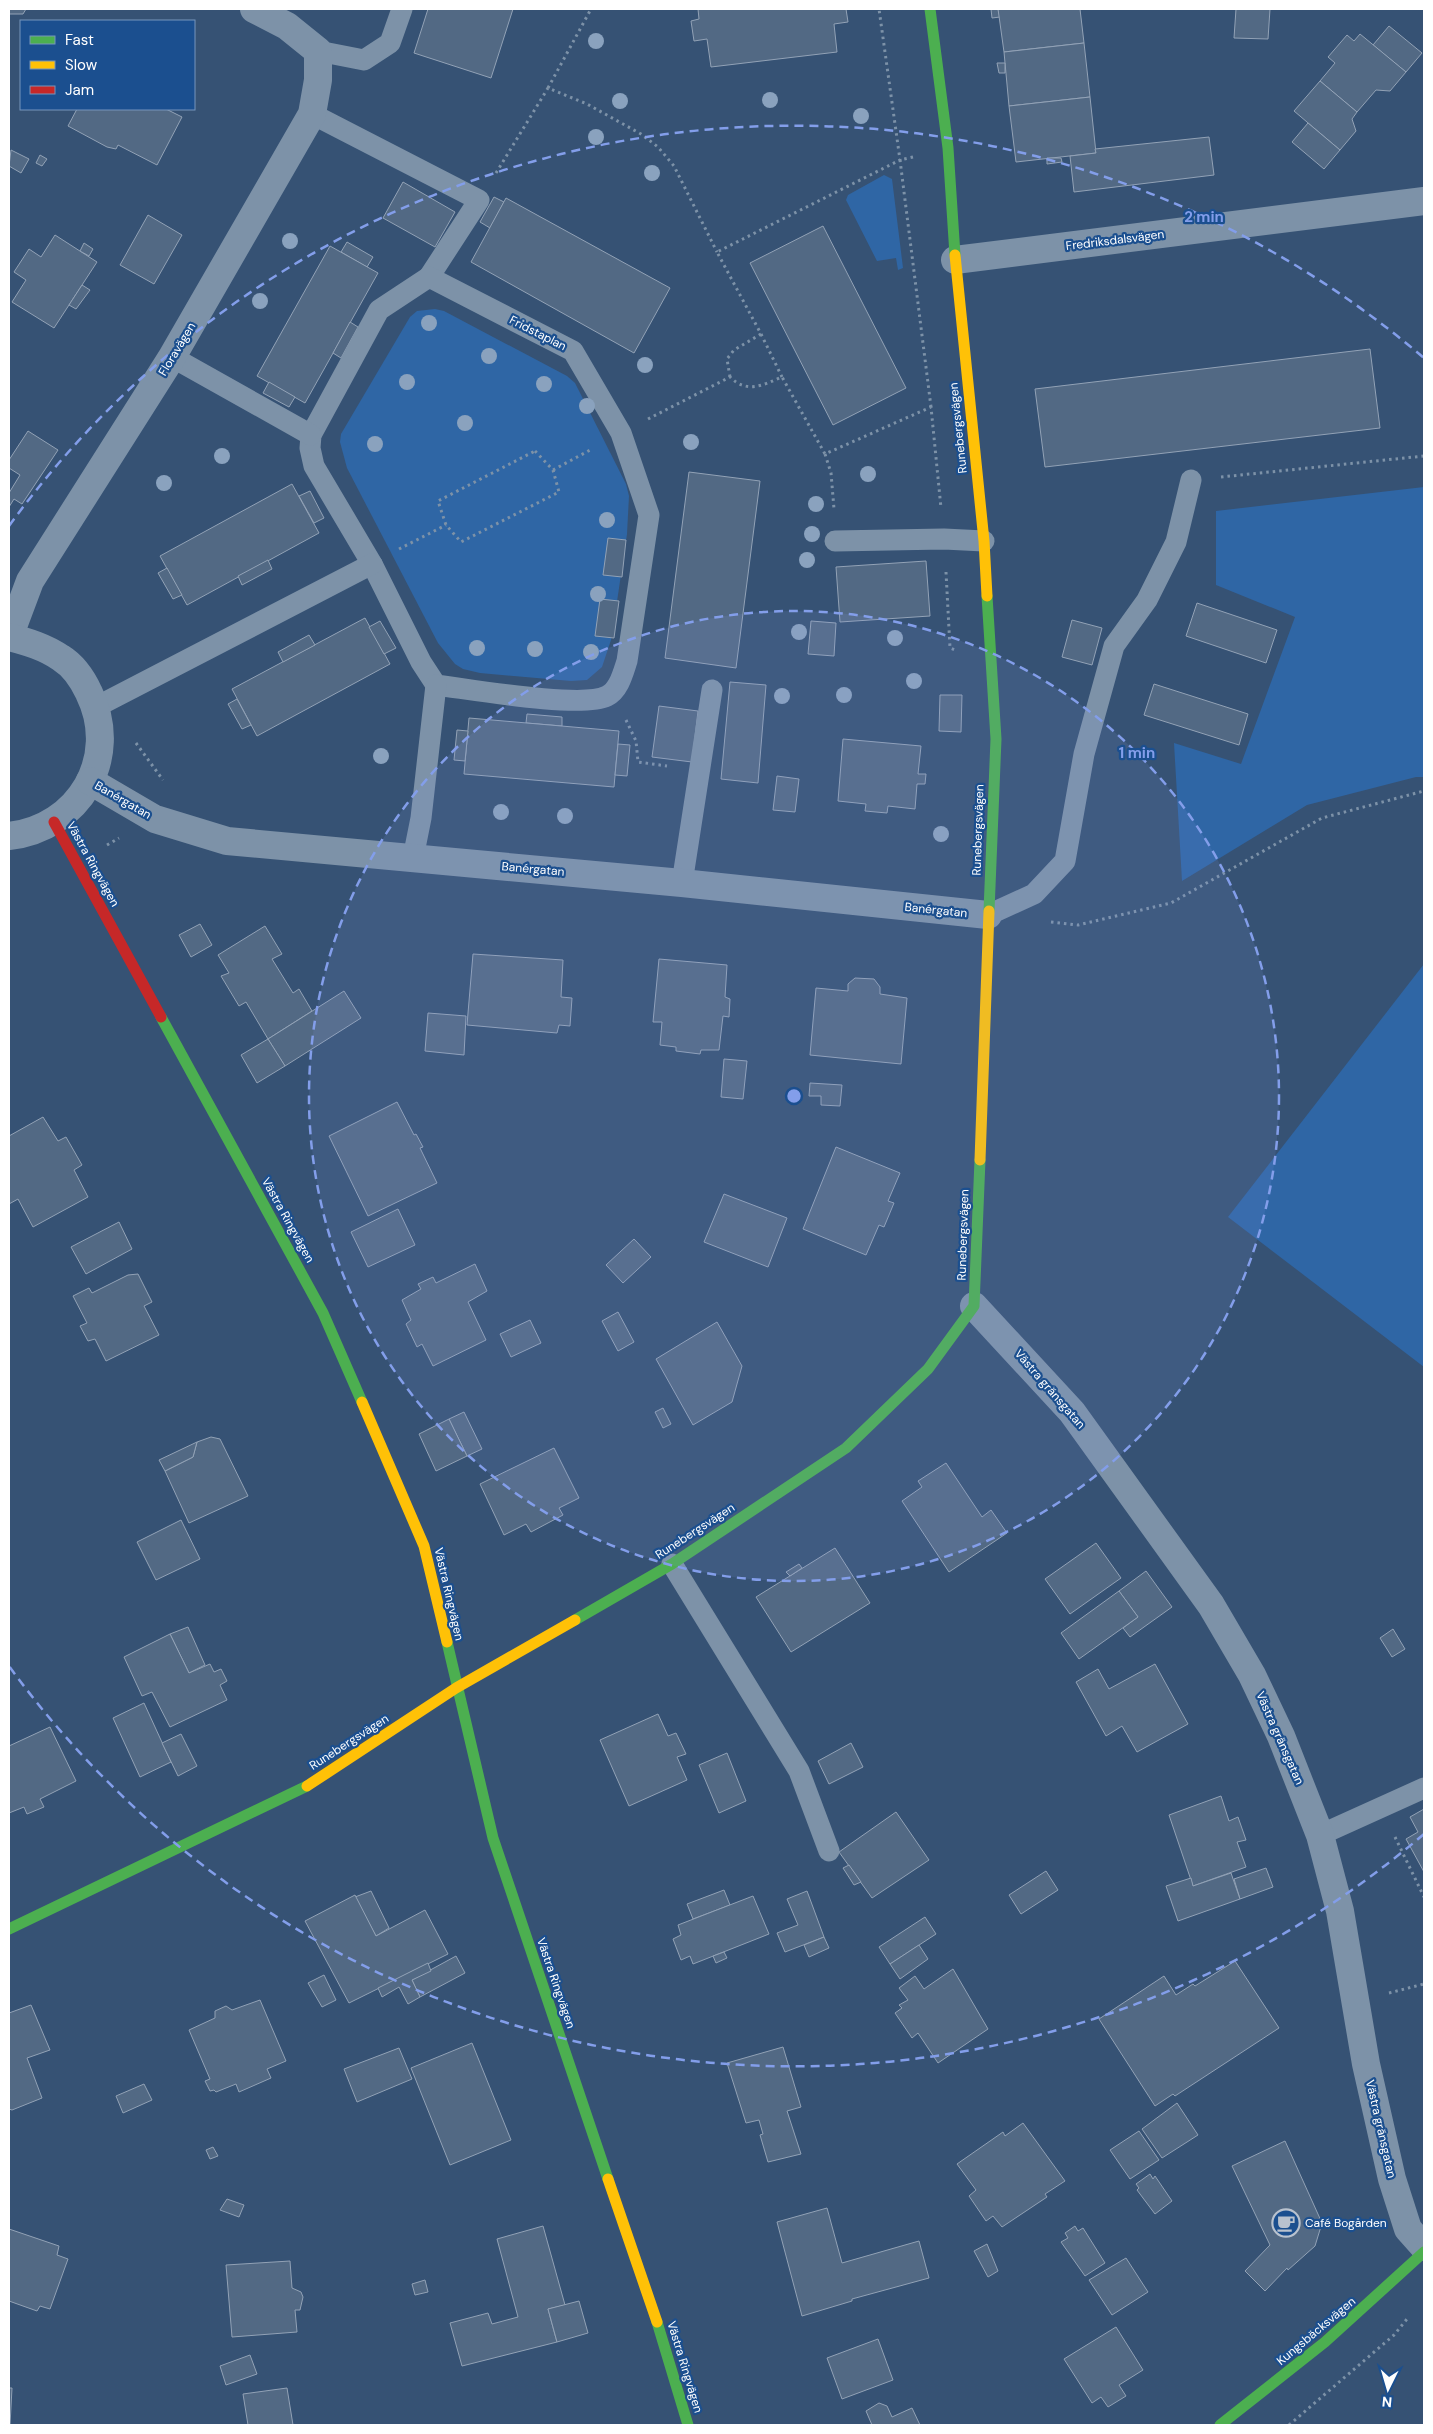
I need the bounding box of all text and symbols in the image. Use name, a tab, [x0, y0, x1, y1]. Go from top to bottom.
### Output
legend	[20, 20, 195, 110]
text: Fast	[65, 30, 94, 50]
text: Slow	[65, 55, 98, 75]
text: Jam	[65, 80, 94, 100]
text: 2 min	[1184, 207, 1224, 227]
street label: Fredriksdalsvägen	[1065, 226, 1165, 254]
street label: Fridstaplan	[507, 312, 569, 354]
street label: Floravägen	[155, 319, 199, 379]
street label: Runebergsvägen	[945, 382, 971, 474]
text: 1 min	[1119, 743, 1155, 763]
street label: Banérgatan	[92, 777, 154, 823]
street label: Runebergsvägen	[968, 784, 988, 876]
street label: Västra Ringvägen	[63, 819, 123, 909]
street label: Banérgatan	[501, 858, 565, 880]
street label: Banérgatan	[904, 899, 968, 921]
centre of rings	[785, 1087, 803, 1105]
street label: Västra Ringvägen	[258, 1175, 318, 1265]
street label: Runebergsvägen	[953, 1189, 973, 1281]
street label: Västra gränsgatan	[1011, 1346, 1089, 1432]
street label: Runebergsvägen	[652, 1499, 738, 1563]
street label: Västra Ringvägen	[431, 1546, 467, 1642]
street label: Västra gränsgatan	[1252, 1689, 1308, 1787]
street label: Runebergsvägen	[306, 1710, 392, 1774]
street label: Västra Ringvägen	[533, 1936, 579, 2031]
street label: Västra gränsgatan	[1362, 2078, 1400, 2180]
cafe icon: Café Bogården	[1271, 2208, 1301, 2238]
place label: Café Bogården	[1305, 2215, 1387, 2231]
street label: Kungsbäcksvägen	[1273, 2293, 1359, 2369]
street label: Västra Ringvägen	[663, 2319, 707, 2415]
north arrow	[1363, 2364, 1413, 2414]
text: N	[1381, 2393, 1393, 2411]

